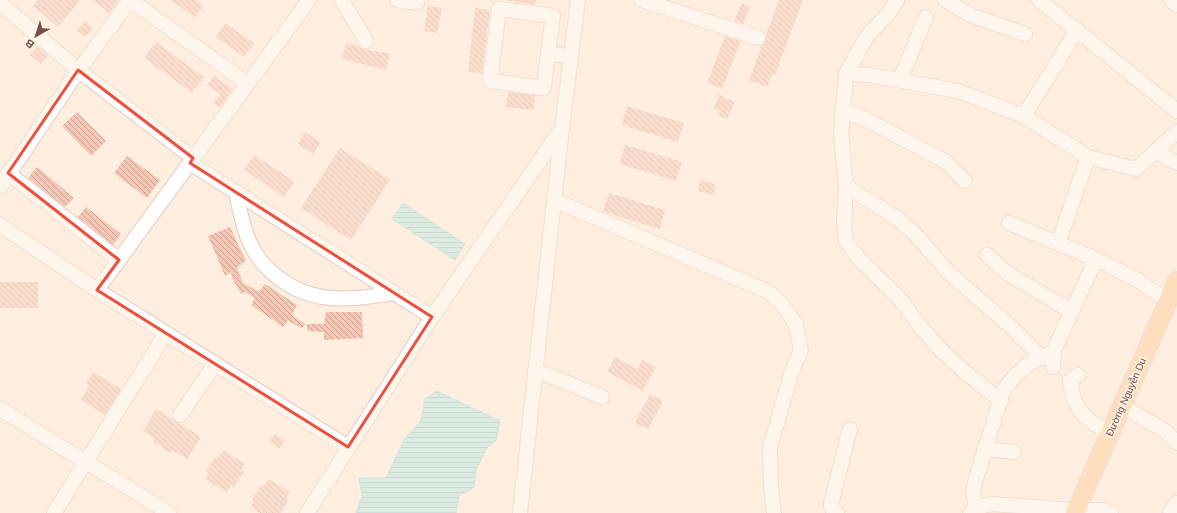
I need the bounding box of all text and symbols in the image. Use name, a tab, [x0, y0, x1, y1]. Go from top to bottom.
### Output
north arrow	[16, 16, 56, 56]
text: B	[23, 37, 37, 51]
street label: Đường Nguyễn Du	[1103, 356, 1148, 438]

